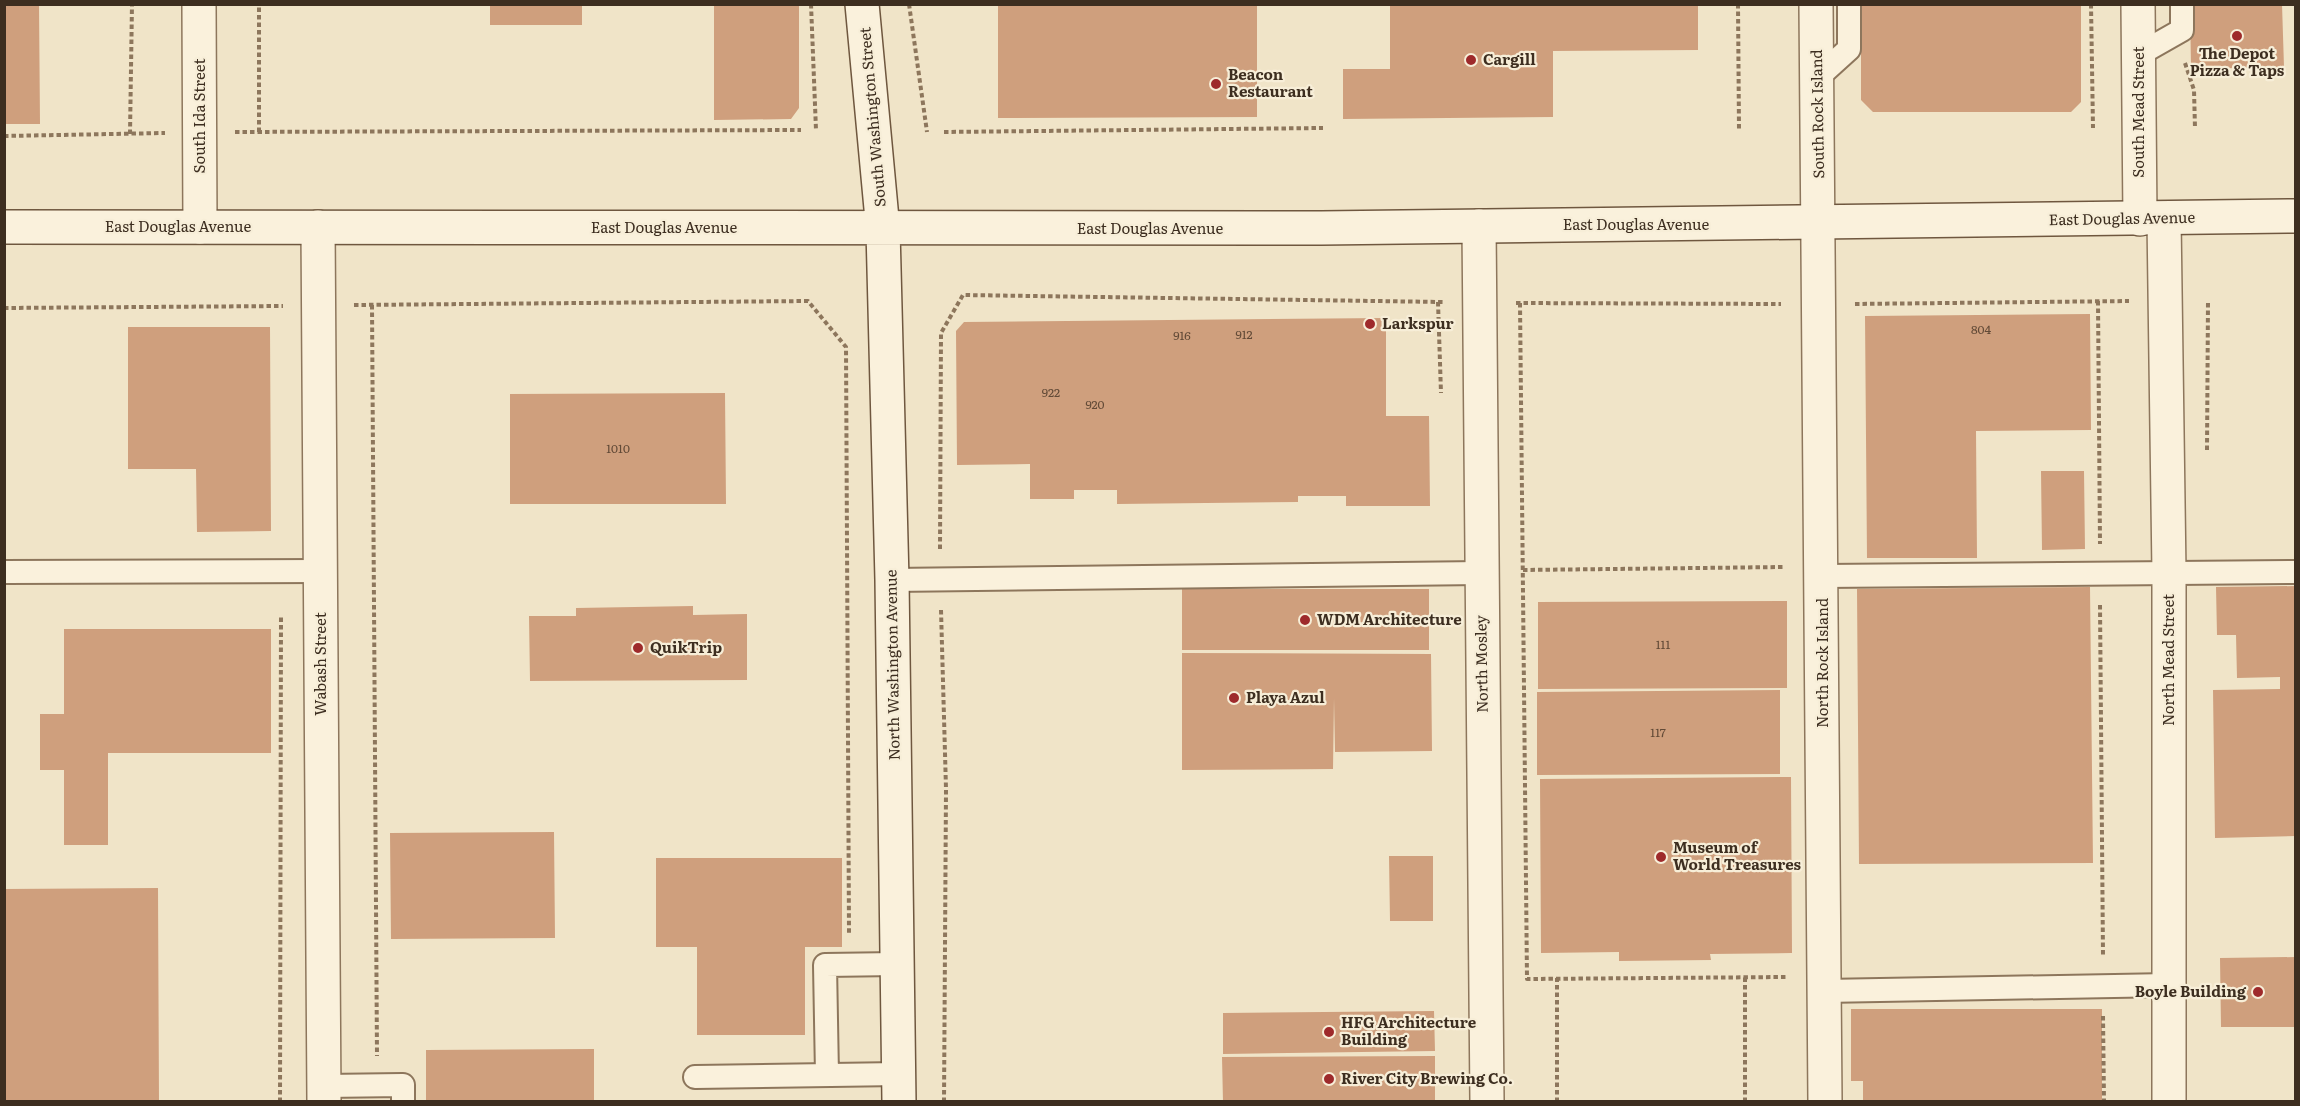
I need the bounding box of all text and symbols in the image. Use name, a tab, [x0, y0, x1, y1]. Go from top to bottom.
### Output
street label: South Washington Street	[852, 26, 891, 208]
marker: The Depot Pizza & Taps	[2230, 29, 2244, 43]
place label: The Depot Pizza & Taps	[2190, 41, 2285, 81]
street label: South Mead Street	[2126, 46, 2149, 178]
place label: Cargill	[1483, 47, 1536, 70]
street label: South Rock Island	[1804, 49, 1829, 179]
marker: Cargill	[1464, 53, 1478, 67]
street label: South Ida Street	[187, 59, 210, 173]
place label: Beacon Restaurant	[1228, 62, 1313, 102]
marker: Beacon Restaurant	[1209, 77, 1223, 91]
street label: East Douglas Avenue	[2049, 205, 2196, 230]
street label: East Douglas Avenue	[1563, 212, 1709, 235]
street label: East Douglas Avenue	[105, 214, 251, 237]
street label: East Douglas Avenue	[591, 215, 737, 238]
street label: East Douglas Avenue	[1077, 216, 1223, 239]
place label: Larkspur	[1382, 311, 1454, 334]
marker: Larkspur	[1363, 317, 1377, 331]
house number: 804	[1971, 320, 1991, 338]
house number: 912	[1235, 325, 1253, 343]
house number: 916	[1173, 326, 1191, 344]
house number: 922	[1042, 383, 1060, 401]
house number: 920	[1085, 395, 1105, 413]
house number: 1010	[606, 439, 630, 457]
street label: North Washington Avenue	[878, 569, 905, 761]
street label: North Mead Street	[2156, 594, 2179, 726]
street label: North Rock Island	[1810, 598, 1833, 728]
place label: WDM Architecture	[1317, 607, 1462, 630]
street label: Wabash Street	[308, 612, 331, 716]
marker: WDM Architecture	[1298, 613, 1312, 627]
street label: North Mosley	[1468, 615, 1493, 713]
place label: QuikTrip	[650, 635, 722, 658]
house number: 111	[1656, 635, 1670, 653]
marker: QuikTrip	[631, 641, 645, 655]
place label: Playa Azul	[1246, 685, 1325, 708]
marker: Playa Azul	[1227, 691, 1241, 705]
house number: 117	[1650, 723, 1666, 741]
place label: Museum of World Treasures	[1673, 835, 1802, 875]
marker: Museum of World Treasures	[1654, 850, 1668, 864]
place label: Boyle Building	[2135, 979, 2247, 1002]
marker: Boyle Building	[2251, 985, 2265, 999]
place label: HFG Architecture Building	[1341, 1010, 1477, 1050]
marker: HFG Architecture Building	[1322, 1025, 1336, 1039]
place label: River City Brewing Co.	[1341, 1066, 1513, 1089]
marker: River City Brewing Co.	[1322, 1072, 1336, 1086]

